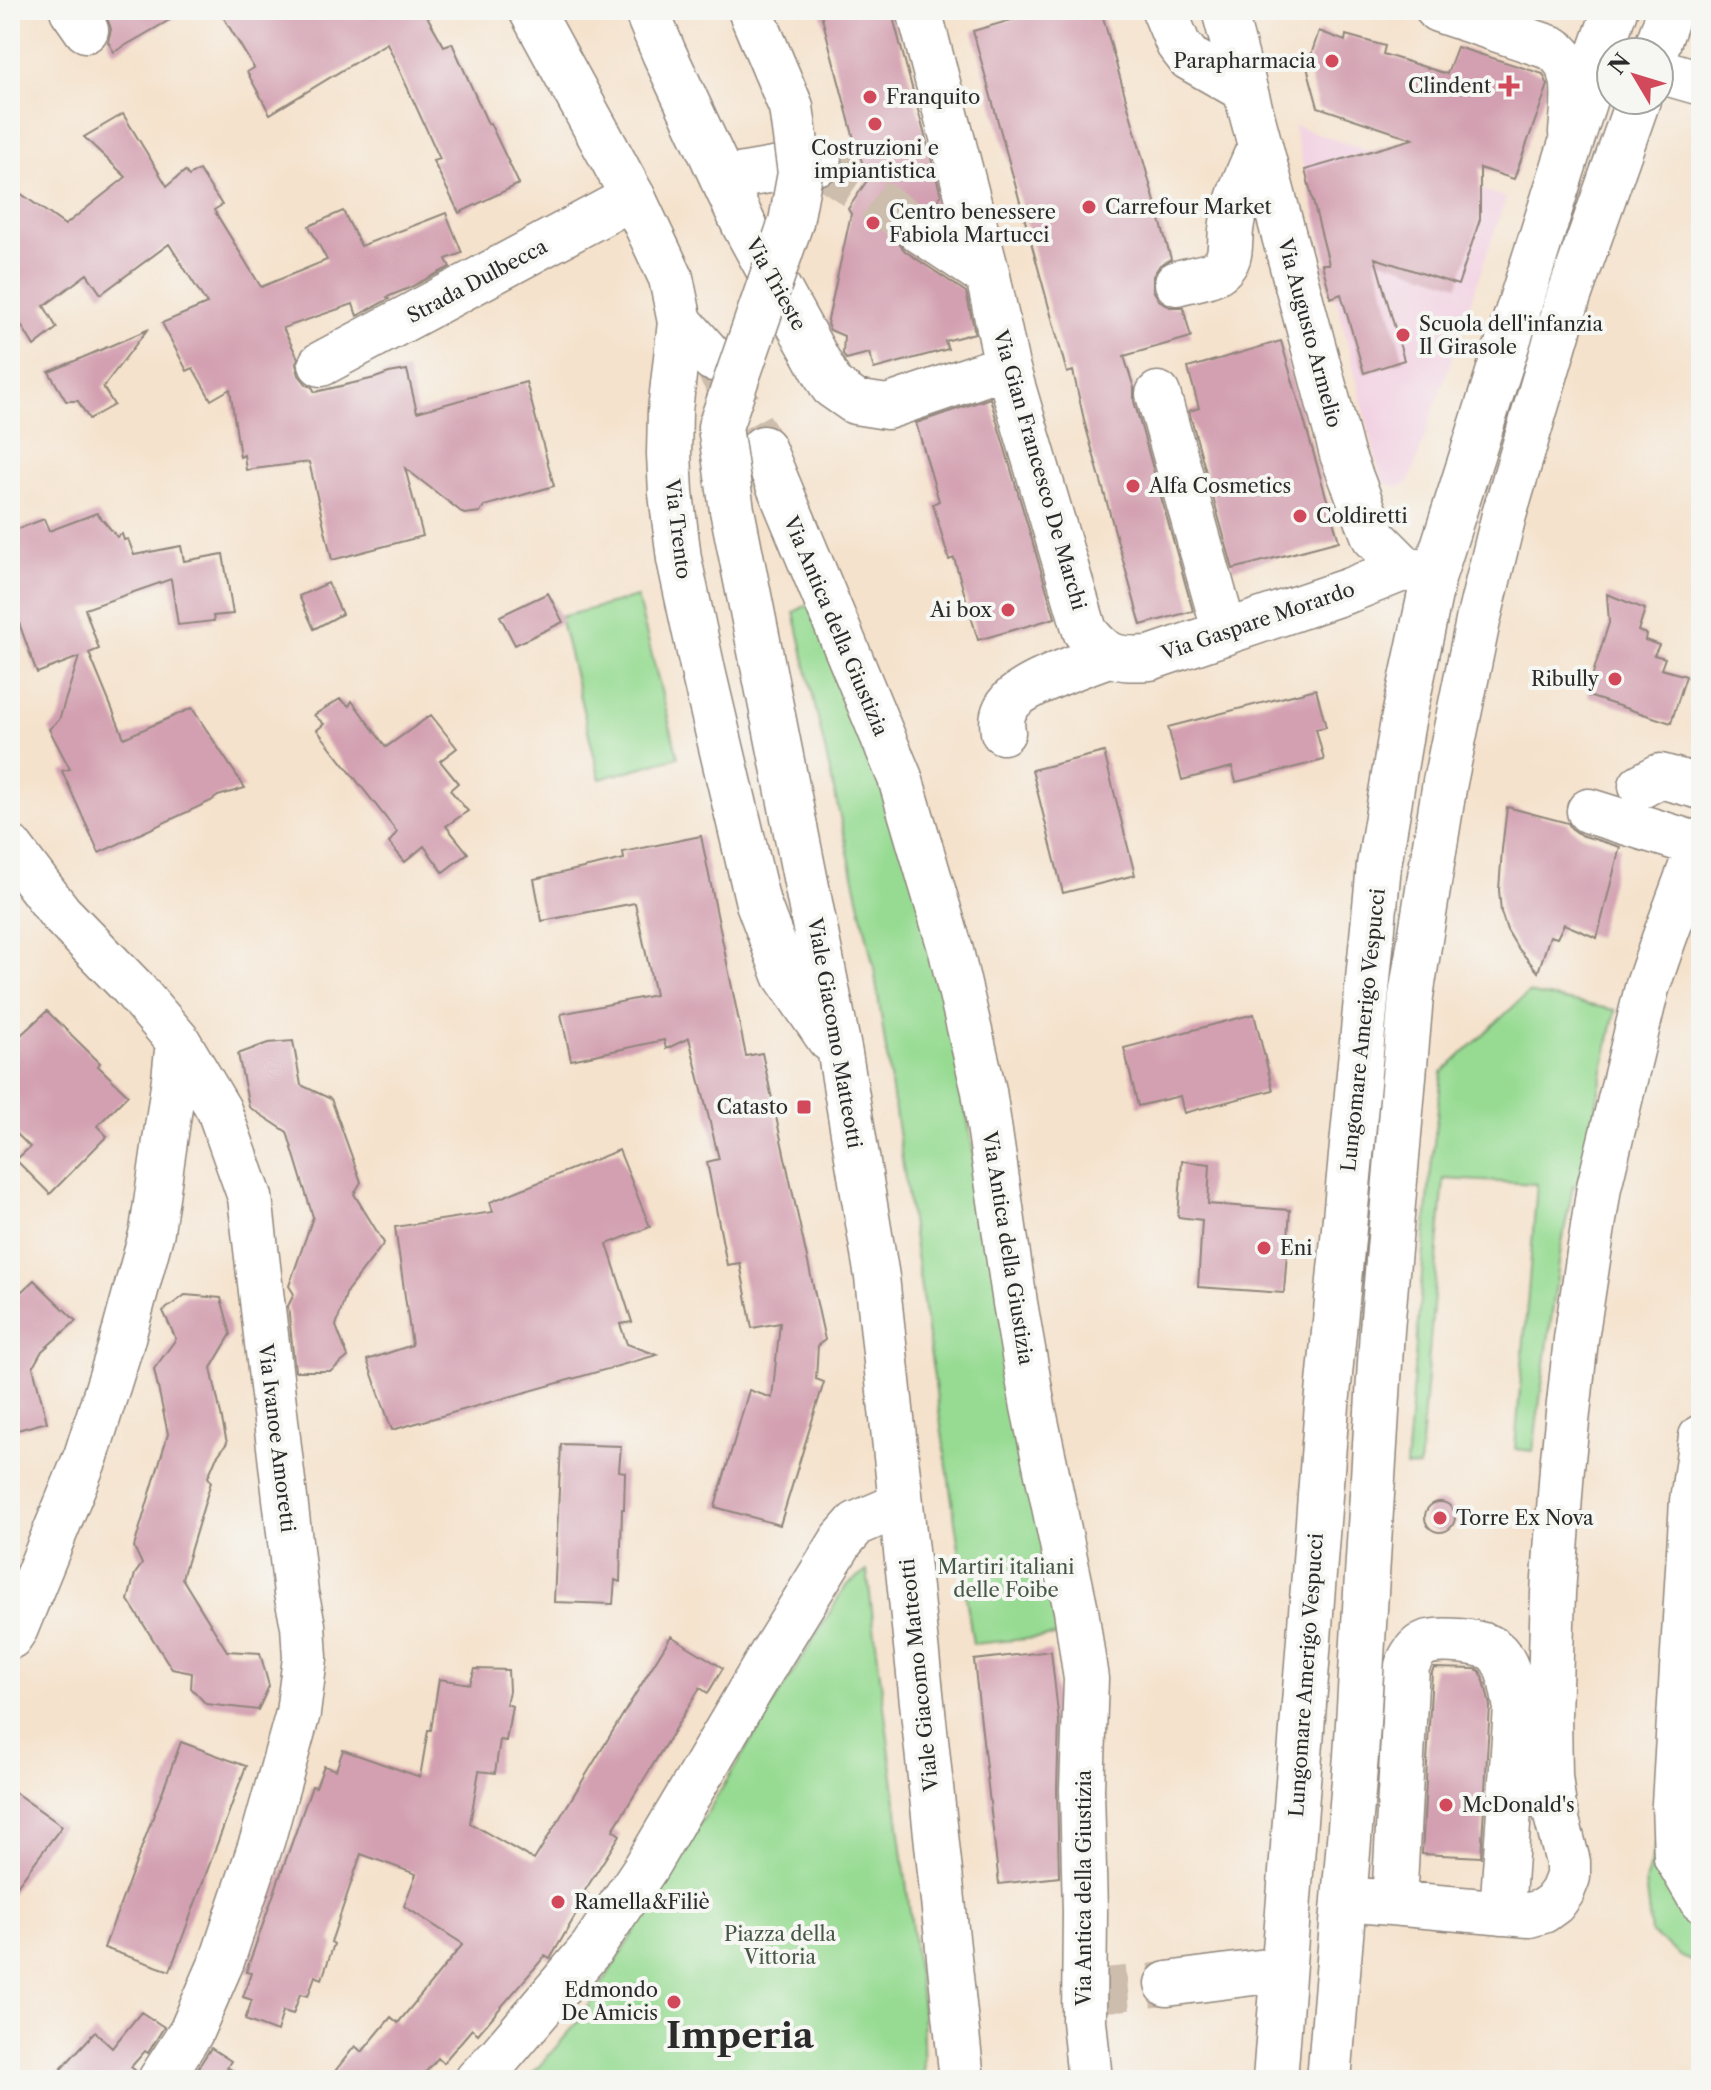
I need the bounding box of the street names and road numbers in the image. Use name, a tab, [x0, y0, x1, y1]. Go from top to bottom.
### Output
street label: Via Trieste	[740, 233, 811, 334]
street label: Strada Dulbecca	[403, 234, 551, 328]
street label: Via Augusto Armelio	[1273, 235, 1347, 430]
street label: Via Gian Francesco De Marchi	[988, 326, 1092, 613]
street label: Via Trento	[660, 477, 696, 580]
street label: Via Antica della Giustizia	[778, 512, 893, 740]
street label: Via Gaspare Morardo	[1157, 577, 1358, 666]
street label: Lungomare Amerigo Vespucci	[1336, 887, 1390, 1173]
street label: Viale Giacomo Matteotti	[803, 915, 867, 1150]
street label: Via Antica della Giustizia	[978, 1129, 1038, 1367]
street label: Via Ivanoe Amoretti	[253, 1341, 300, 1534]
street label: Lungomare Amerigo Vespucci	[1284, 1532, 1328, 1818]
street label: Viale Giacomo Matteotti	[895, 1558, 943, 1793]
street label: Via Antica della Giustizia	[1072, 1770, 1096, 2007]

